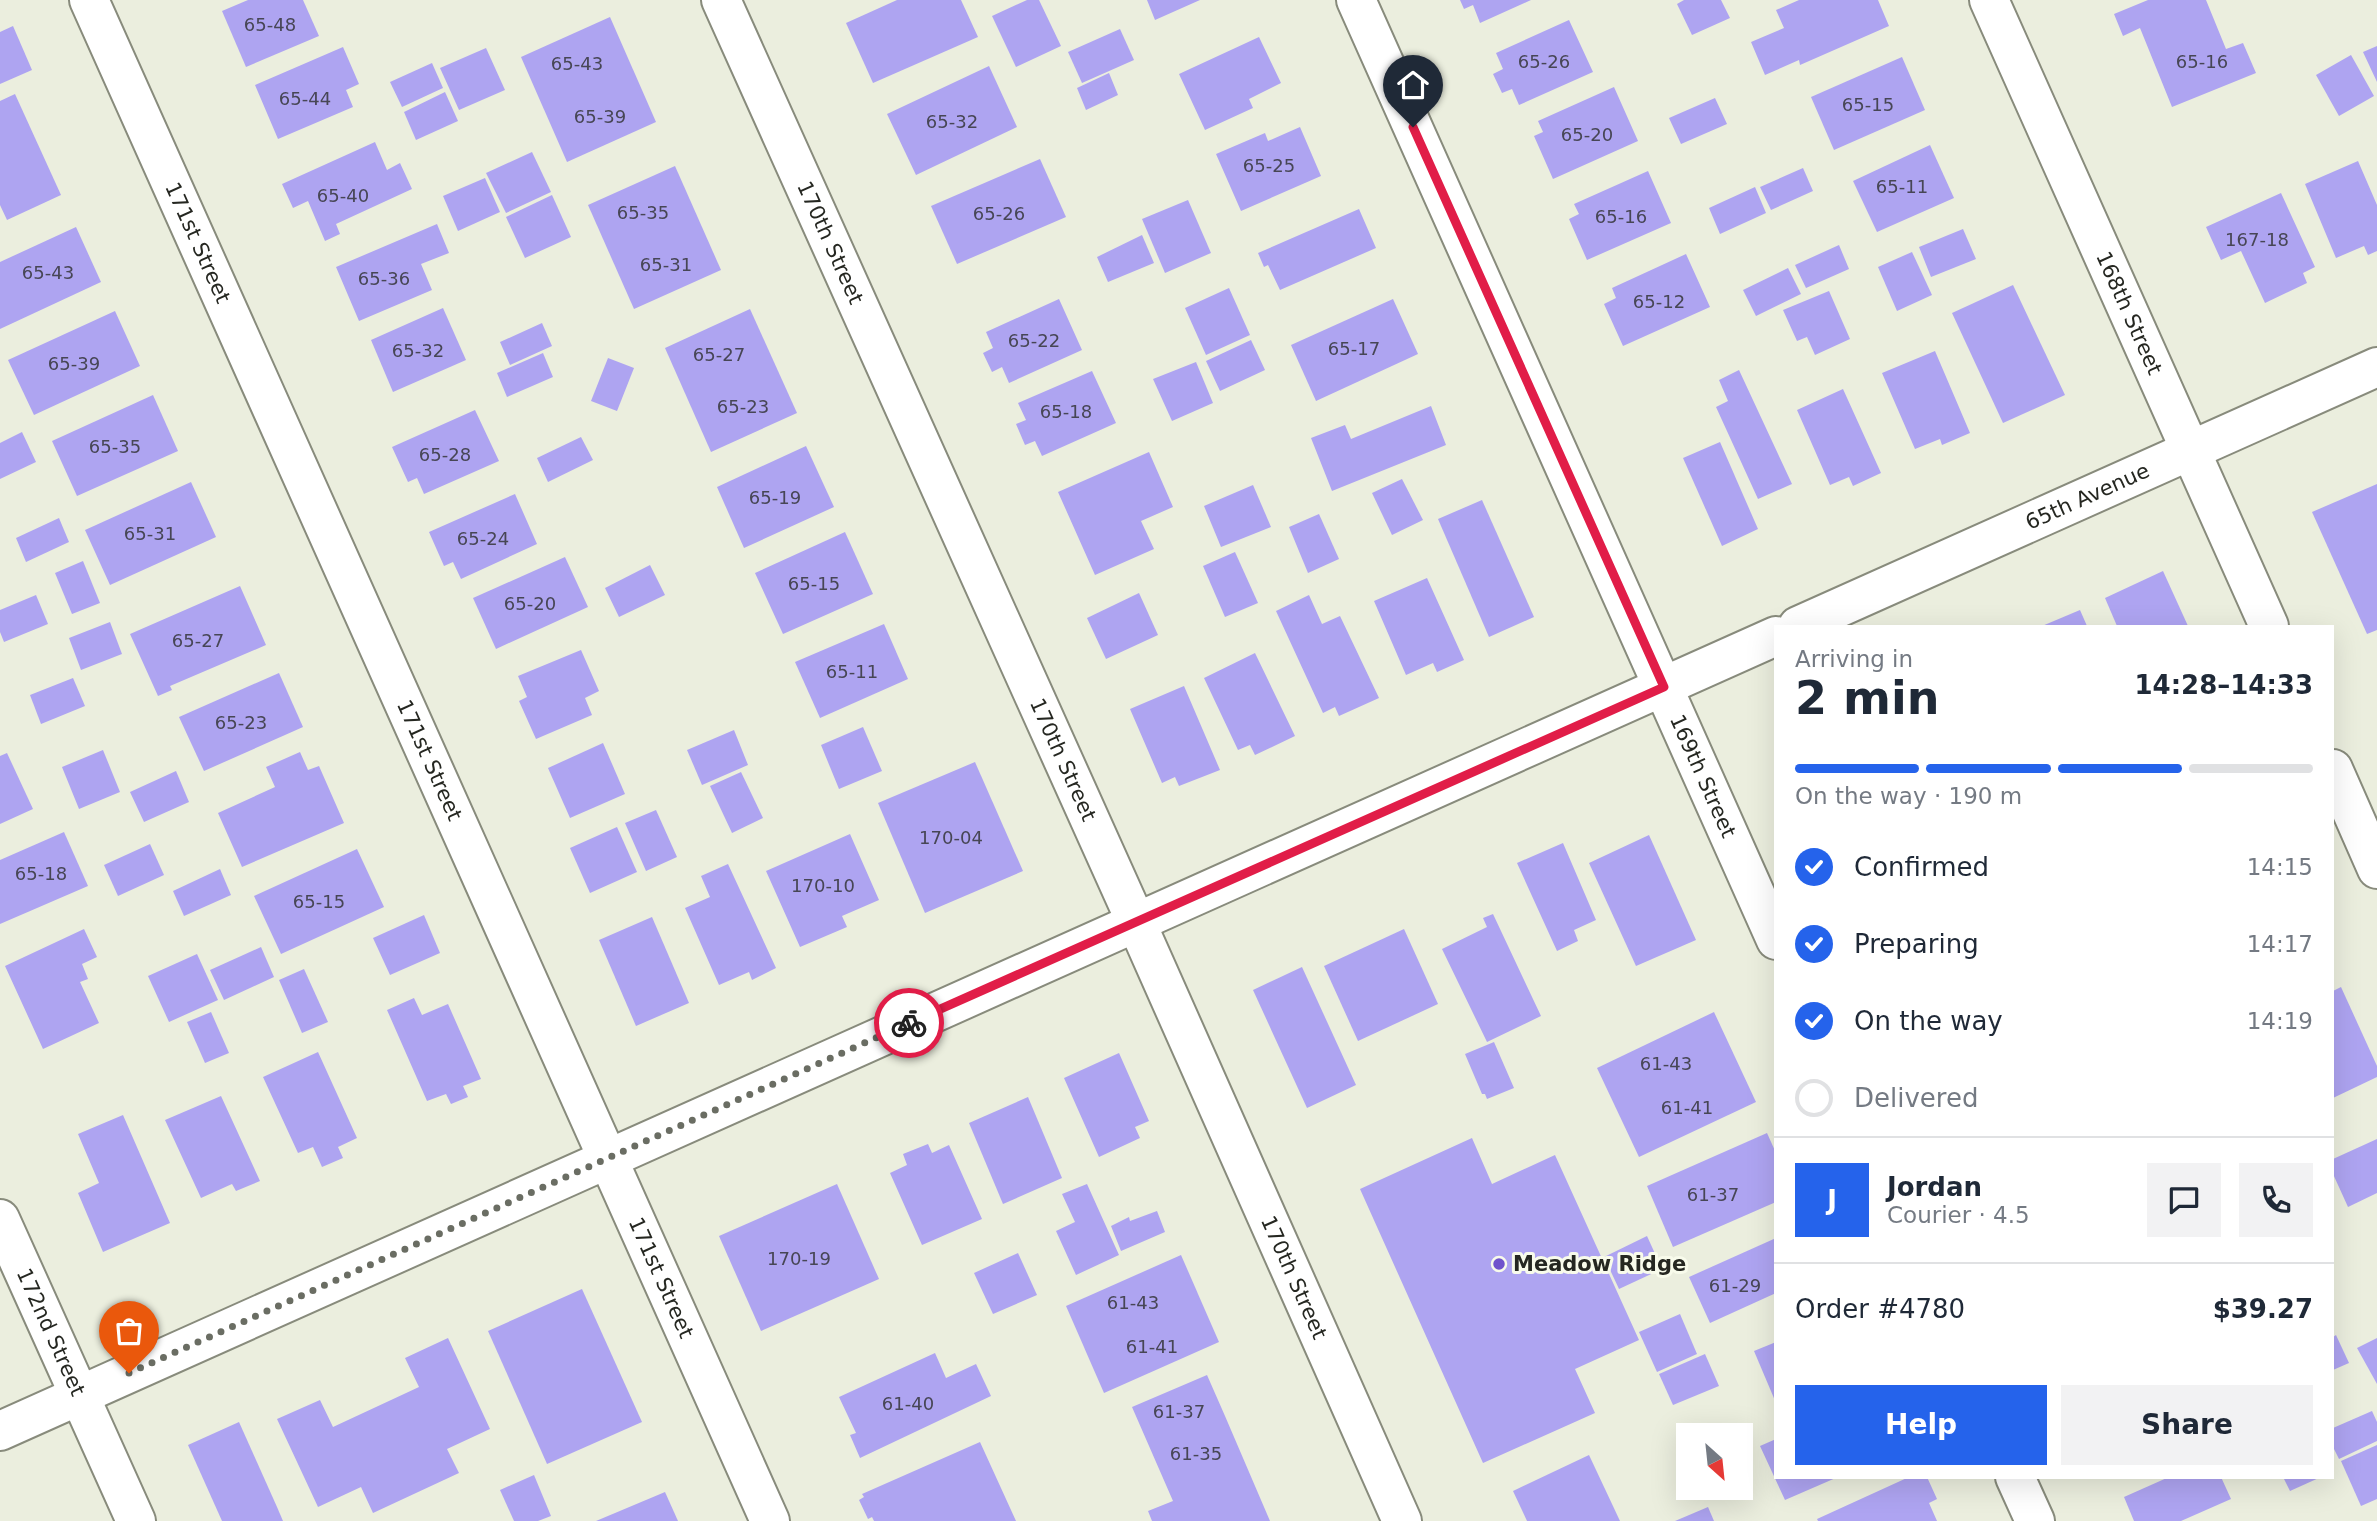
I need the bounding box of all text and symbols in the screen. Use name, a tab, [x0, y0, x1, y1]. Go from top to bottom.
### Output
house number: 65-48	[244, 14, 296, 35]
house number: 65-26	[1518, 51, 1570, 72]
house number: 65-16	[2176, 51, 2228, 72]
house number: 65-43	[551, 53, 603, 74]
pin	[1383, 55, 1443, 127]
icon: home	[1394, 66, 1432, 104]
house number: 65-44	[279, 88, 331, 109]
house number: 65-15	[1842, 94, 1894, 115]
house number: 65-39	[574, 106, 626, 127]
house number: 65-32	[926, 111, 978, 132]
house number: 65-20	[1561, 124, 1613, 145]
house number: 65-25	[1243, 155, 1295, 176]
house number: 65-11	[1876, 176, 1928, 197]
street label: 170th Street	[792, 177, 868, 308]
street label: 171st Street	[160, 179, 235, 307]
house number: 65-40	[317, 185, 369, 206]
house number: 65-35	[617, 202, 669, 223]
house number: 65-26	[973, 203, 1025, 224]
house number: 65-16	[1595, 206, 1647, 227]
house number: 167-18	[2225, 229, 2289, 250]
street label: 168th Street	[2091, 248, 2167, 378]
house number: 65-31	[640, 254, 692, 275]
house number: 65-43	[22, 262, 74, 283]
house number: 65-36	[358, 268, 410, 289]
house number: 65-12	[1633, 291, 1685, 312]
house number: 65-22	[1008, 330, 1060, 351]
house number: 65-17	[1328, 338, 1380, 359]
house number: 65-32	[392, 340, 444, 361]
house number: 65-27	[693, 344, 745, 365]
house number: 65-39	[48, 353, 100, 374]
house number: 65-23	[717, 396, 769, 417]
house number: 65-18	[1040, 401, 1092, 422]
house number: 65-35	[89, 436, 141, 457]
house number: 65-28	[419, 444, 471, 465]
street label: 65th Avenue	[2022, 458, 2153, 535]
house number: 65-19	[749, 487, 801, 508]
house number: 65-31	[124, 523, 176, 544]
house number: 65-24	[457, 528, 509, 549]
house number: 65-15	[788, 573, 840, 594]
house number: 65-20	[504, 593, 556, 614]
house number: 65-27	[172, 630, 224, 651]
text: Arriving in	[1795, 646, 1913, 672]
house number: 65-11	[826, 661, 878, 682]
text: 14:28–14:33	[2134, 670, 2313, 700]
text: 2 min	[1795, 671, 1939, 725]
street label: 170th Street	[1025, 694, 1101, 825]
street label: 171st Street	[392, 696, 467, 824]
street label: 169th Street	[1665, 711, 1741, 841]
house number: 65-23	[215, 712, 267, 733]
text: On the way · 190 m	[1795, 783, 2022, 809]
house number: 170-04	[919, 827, 983, 848]
icon: check	[1795, 848, 1833, 886]
text: Confirmed	[1854, 852, 1989, 882]
text: 14:15	[2247, 854, 2313, 880]
house number: 65-18	[15, 863, 67, 884]
house number: 170-10	[791, 875, 855, 896]
house number: 65-15	[293, 891, 345, 912]
icon: check	[1795, 925, 1833, 963]
text: Preparing	[1854, 929, 1979, 959]
text: 14:17	[2247, 931, 2313, 957]
courier	[874, 988, 944, 1058]
icon: check	[1795, 1002, 1833, 1040]
icon: bike	[890, 1004, 928, 1042]
text: On the way	[1854, 1006, 2003, 1036]
text: 14:19	[2247, 1008, 2313, 1034]
house number: 61-43	[1640, 1053, 1692, 1074]
text: Delivered	[1854, 1083, 1978, 1113]
house number: 61-41	[1661, 1097, 1713, 1118]
button: chat	[2147, 1163, 2221, 1237]
button: phone	[2239, 1163, 2313, 1237]
text: Jordan	[1887, 1172, 1982, 1202]
house number: 61-37	[1687, 1184, 1739, 1205]
text: J	[1827, 1185, 1837, 1215]
text: Courier · 4.5	[1887, 1202, 2030, 1228]
street label: 170th Street	[1256, 1212, 1332, 1343]
street label: 171st Street	[624, 1214, 699, 1342]
house number: 170-19	[767, 1248, 831, 1269]
place label: Meadow Ridge	[1513, 1252, 1686, 1276]
marker: Meadow Ridge	[1491, 1256, 1507, 1272]
street label: 172nd Street	[12, 1265, 90, 1400]
house number: 61-29	[1709, 1275, 1761, 1296]
house number: 61-43	[1107, 1292, 1159, 1313]
text: Order #4780	[1795, 1294, 1965, 1324]
text: $39.27	[2213, 1294, 2313, 1324]
pin	[99, 1301, 159, 1373]
icon: bag	[110, 1312, 148, 1350]
house number: 61-41	[1126, 1336, 1178, 1357]
button: Help	[1795, 1385, 2047, 1465]
button: Share	[2061, 1385, 2313, 1465]
house number: 61-40	[882, 1393, 934, 1414]
house number: 61-37	[1153, 1401, 1205, 1422]
north arrow	[1676, 1423, 1754, 1500]
map controls	[1676, 1423, 1753, 1500]
house number: 61-35	[1170, 1443, 1222, 1464]

